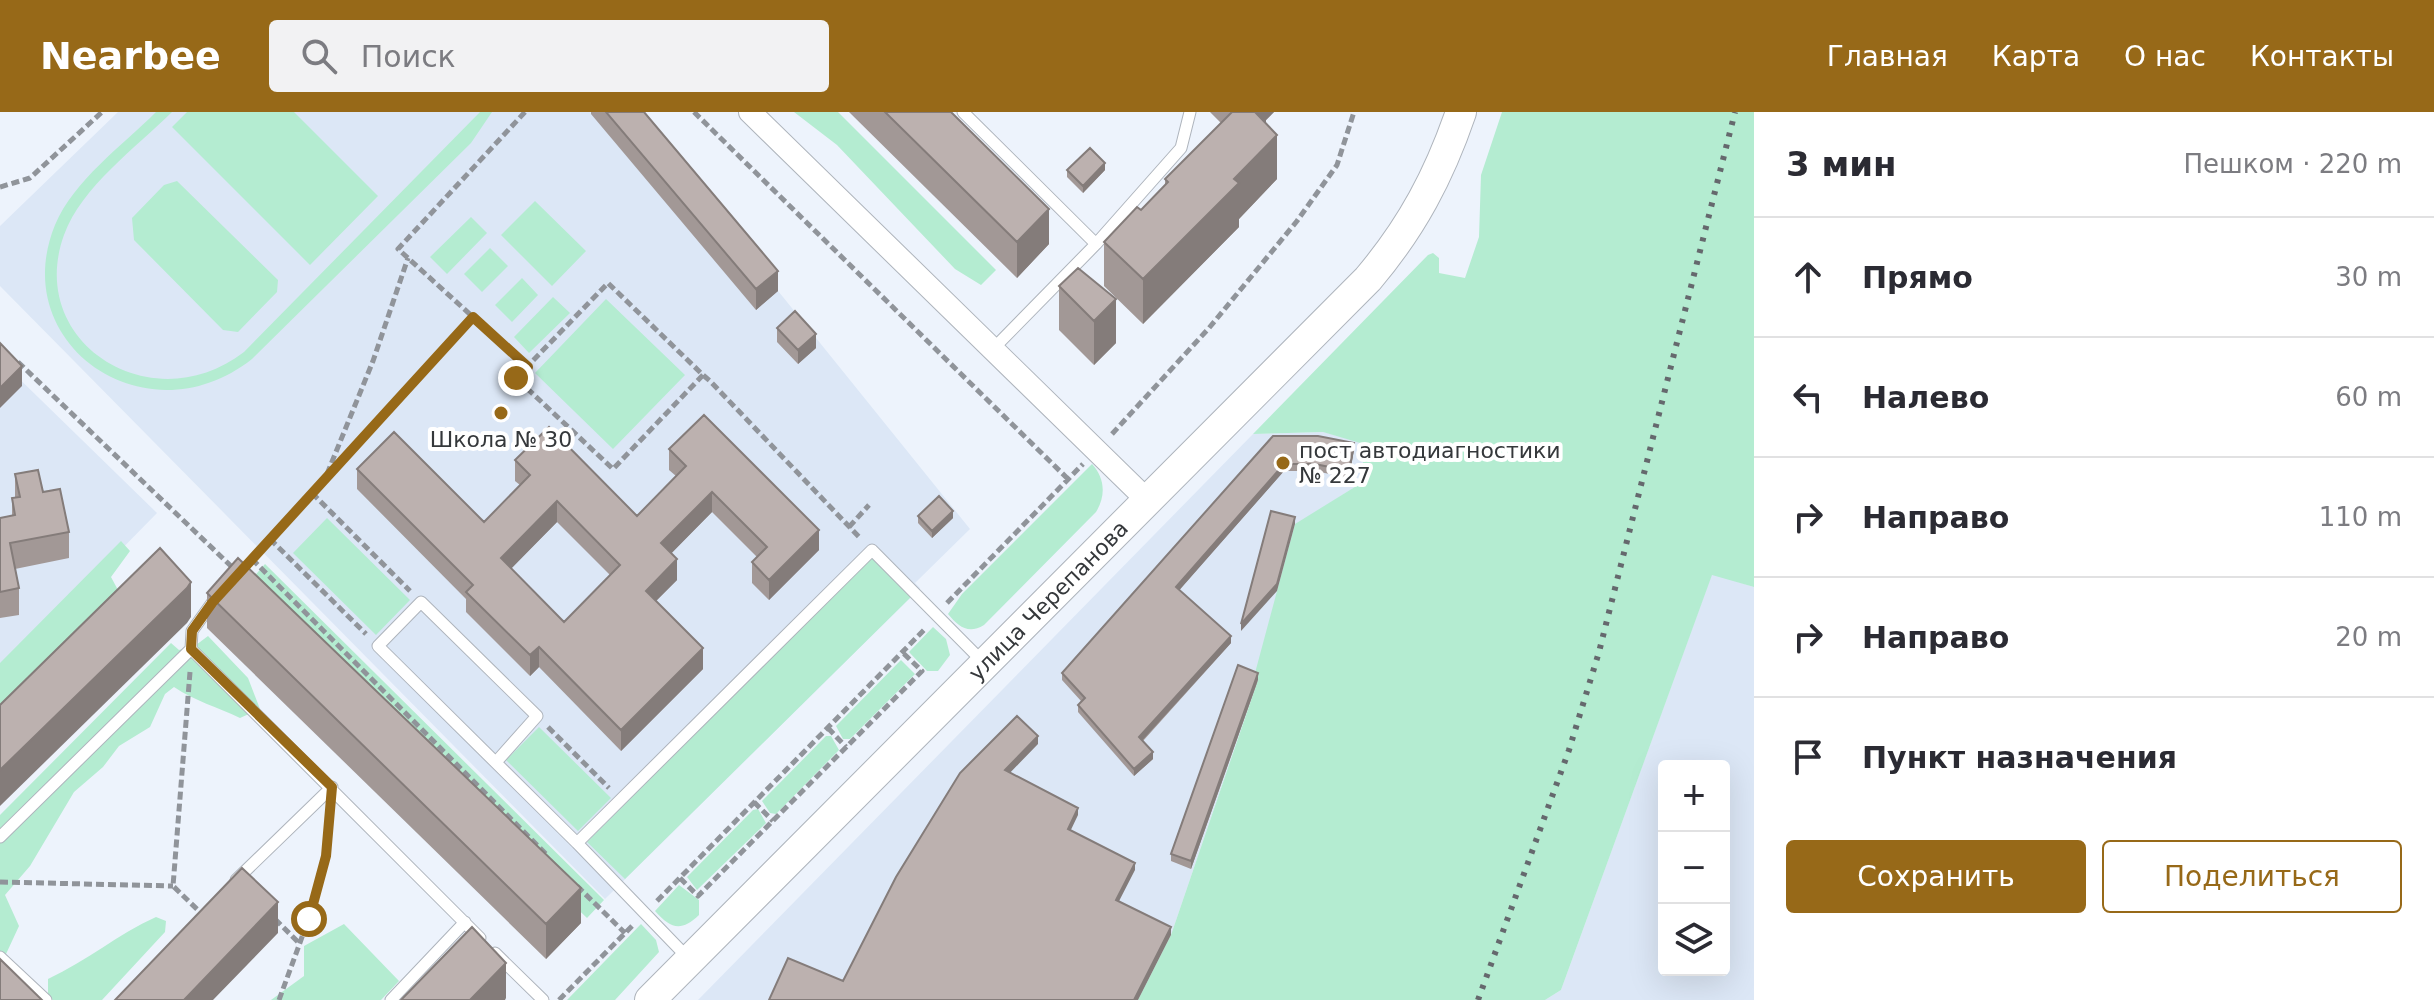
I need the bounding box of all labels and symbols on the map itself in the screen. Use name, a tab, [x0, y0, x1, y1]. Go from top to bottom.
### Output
route end	[498, 360, 534, 396]
marker: Школа № 30	[492, 404, 510, 422]
place label: Школа № 30	[430, 427, 572, 452]
place label: пост автодиагностики № 227	[1299, 438, 1561, 488]
marker: пост автодиагностики № 227	[1274, 454, 1292, 472]
street label: улица Черепанова	[963, 515, 1133, 685]
route start	[291, 901, 327, 937]

